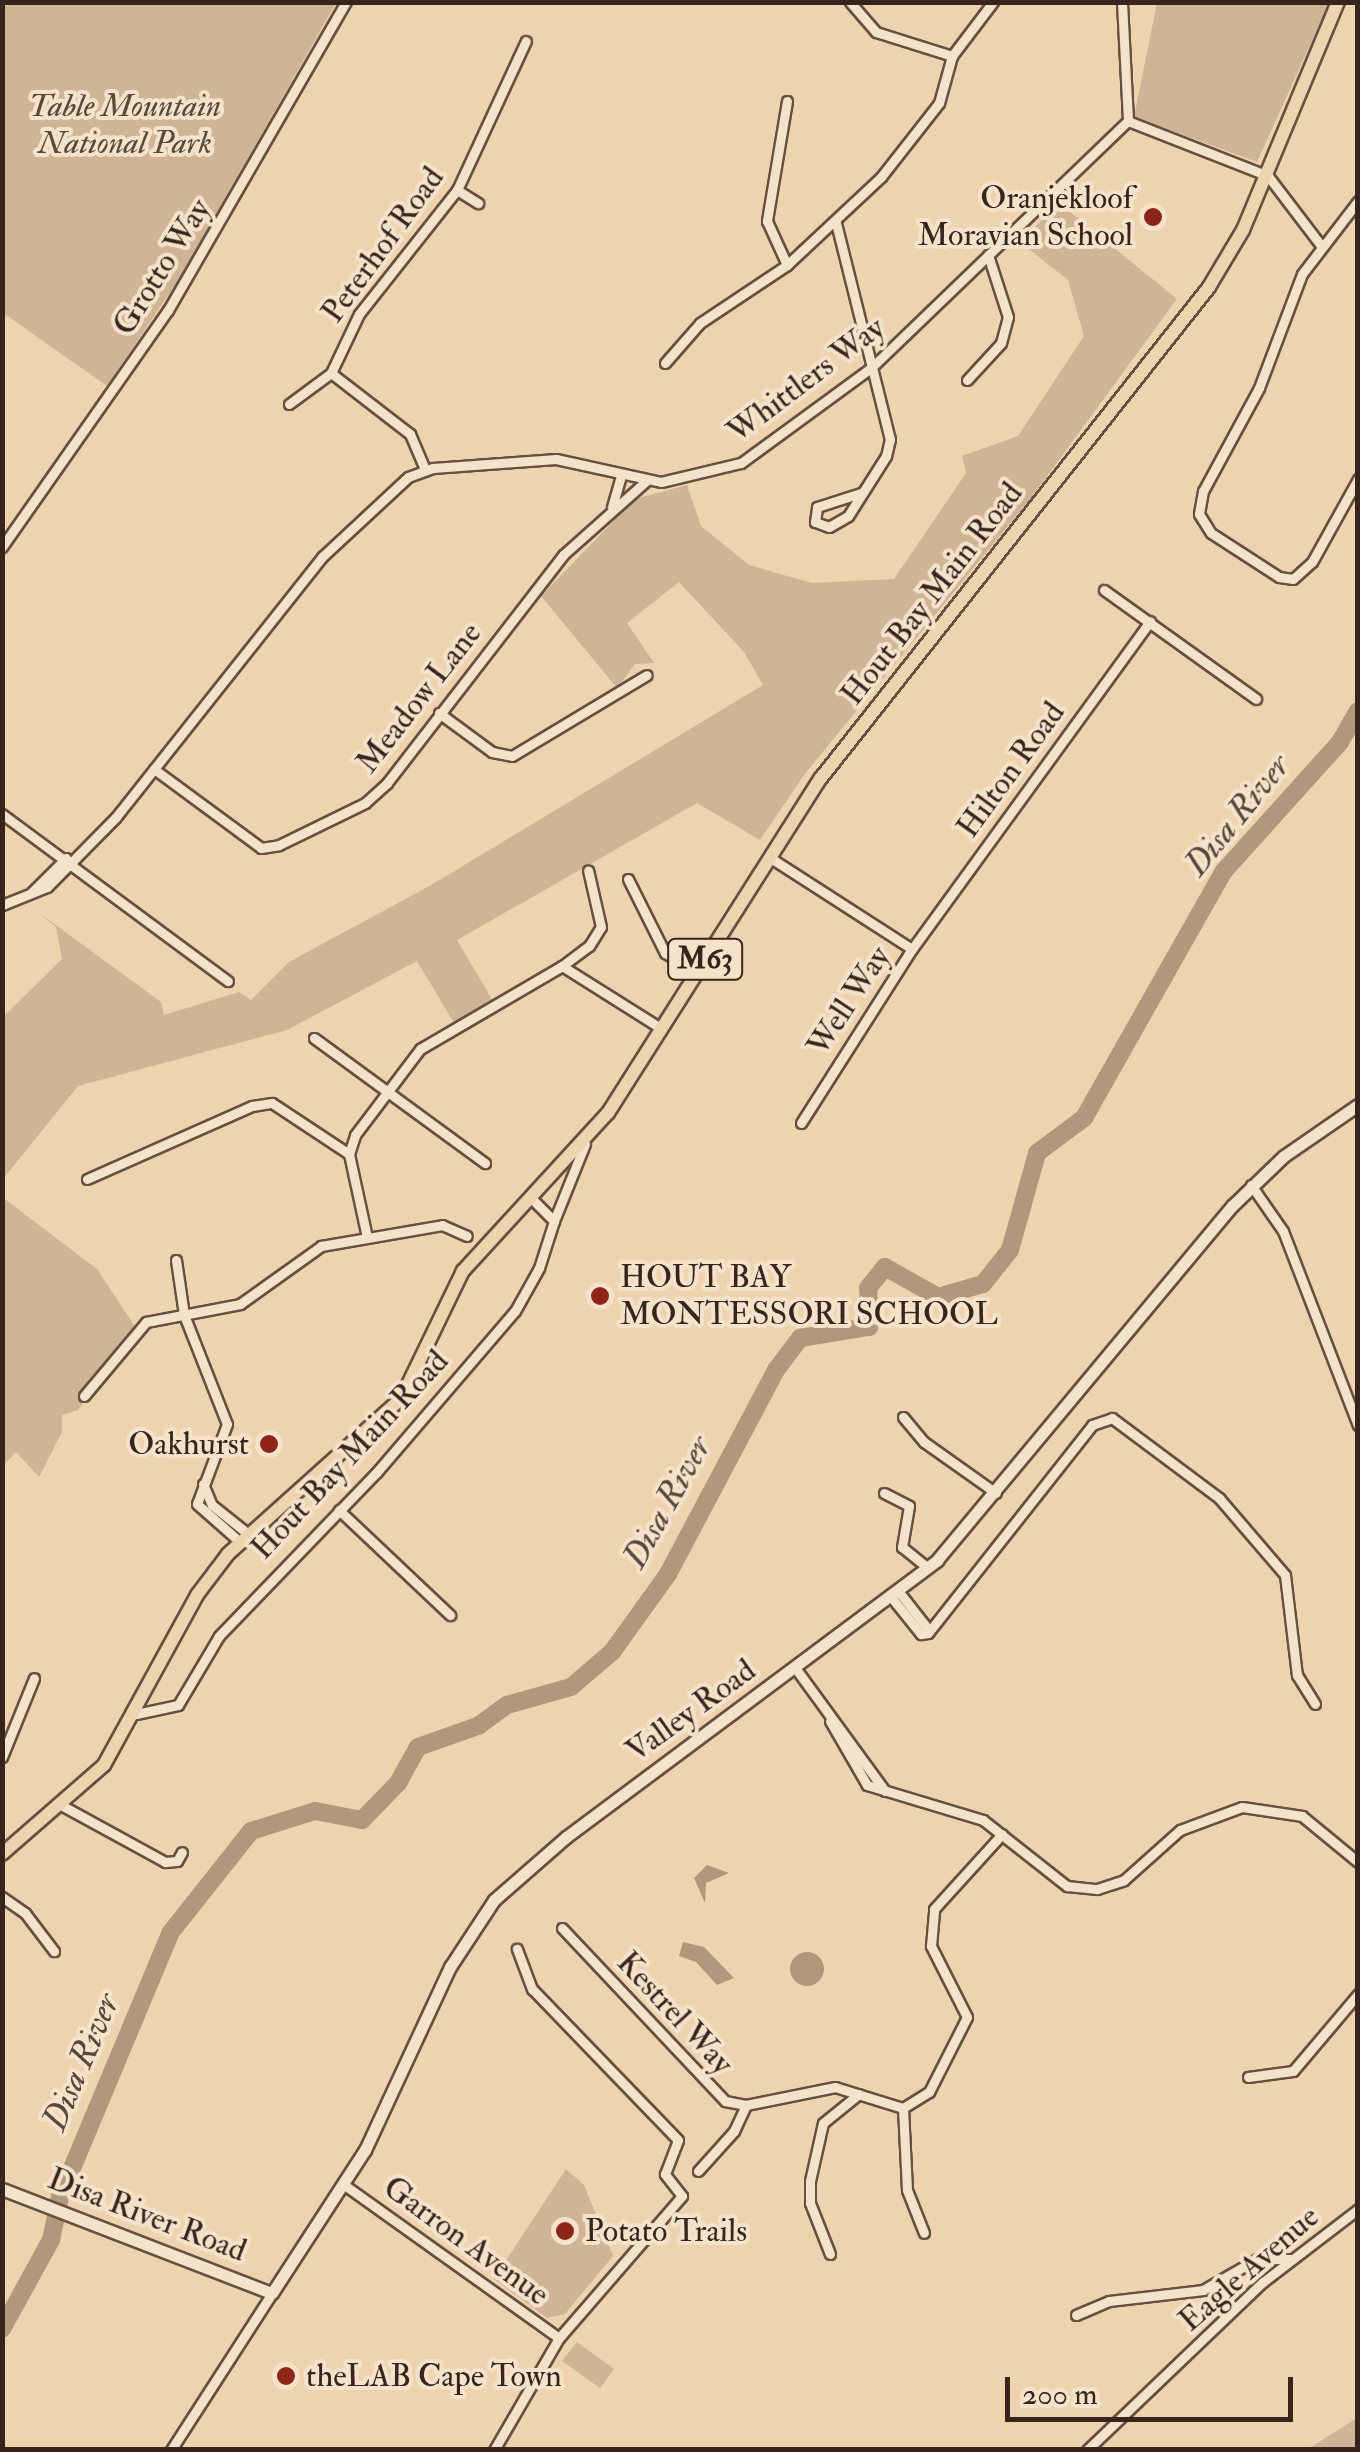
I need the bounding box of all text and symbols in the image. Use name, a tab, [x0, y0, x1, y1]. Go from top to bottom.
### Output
park label: Table Mountain National Park	[29, 88, 221, 163]
street label: Peterhof Road	[314, 160, 452, 330]
place label: Oranjekloof Moravian School	[918, 180, 1133, 255]
street label: Grotto Way	[105, 192, 219, 342]
marker: Oranjekloof Moravian School	[1142, 206, 1164, 228]
street label: Whittlers Way	[720, 309, 892, 451]
street label: Hout Bay Main Road	[833, 475, 1031, 713]
street label: Meadow Lane	[348, 615, 490, 781]
street label: Hilton Road	[949, 695, 1073, 845]
water label: Disa River	[1175, 746, 1299, 884]
road number: M63	[665, 934, 745, 984]
street label: Well Way	[799, 939, 899, 1063]
place label: HOUT BAY MONTESSORI SCHOOL	[620, 1259, 998, 1334]
marker: HOUT BAY MONTESSORI SCHOOL	[589, 1285, 611, 1307]
street label: Hout Bay Main Road	[243, 1342, 457, 1568]
place label: Oakhurst	[128, 1425, 249, 1463]
water label: Disa River	[614, 1429, 720, 1575]
marker: Oakhurst	[258, 1433, 280, 1455]
street label: Valley Road	[619, 1651, 763, 1771]
street label: Kestrel Way	[609, 1944, 741, 2082]
water label: Disa River	[33, 1987, 129, 2137]
street label: Disa River Road	[42, 2160, 252, 2270]
street label: Garron Avenue	[376, 2168, 556, 2314]
street label: Eagle Avenue	[1171, 2198, 1327, 2340]
place label: Potato Trails	[585, 2212, 747, 2250]
marker: Potato Trails	[554, 2220, 576, 2242]
place label: theLAB Cape Town	[306, 2357, 562, 2395]
scale bar	[1010, 2357, 1298, 2419]
marker: theLAB Cape Town	[275, 2365, 297, 2387]
text: 200 m	[1022, 2376, 1098, 2413]

